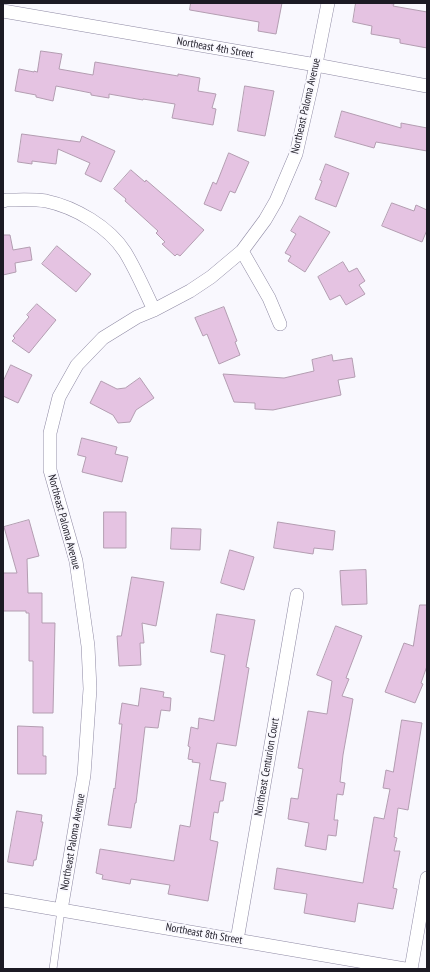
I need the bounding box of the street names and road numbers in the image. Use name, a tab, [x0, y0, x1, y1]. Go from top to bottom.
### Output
street label: Northeast 4th Street	[176, 35, 254, 61]
street label: Northeast Paloma Avenue	[289, 57, 323, 155]
street label: Northeast Paloma Avenue	[45, 473, 83, 571]
street label: Northeast Centurion Court	[252, 717, 282, 817]
street label: Northeast Paloma Avenue	[58, 793, 88, 891]
street label: Northeast 8th Street	[165, 921, 243, 947]

